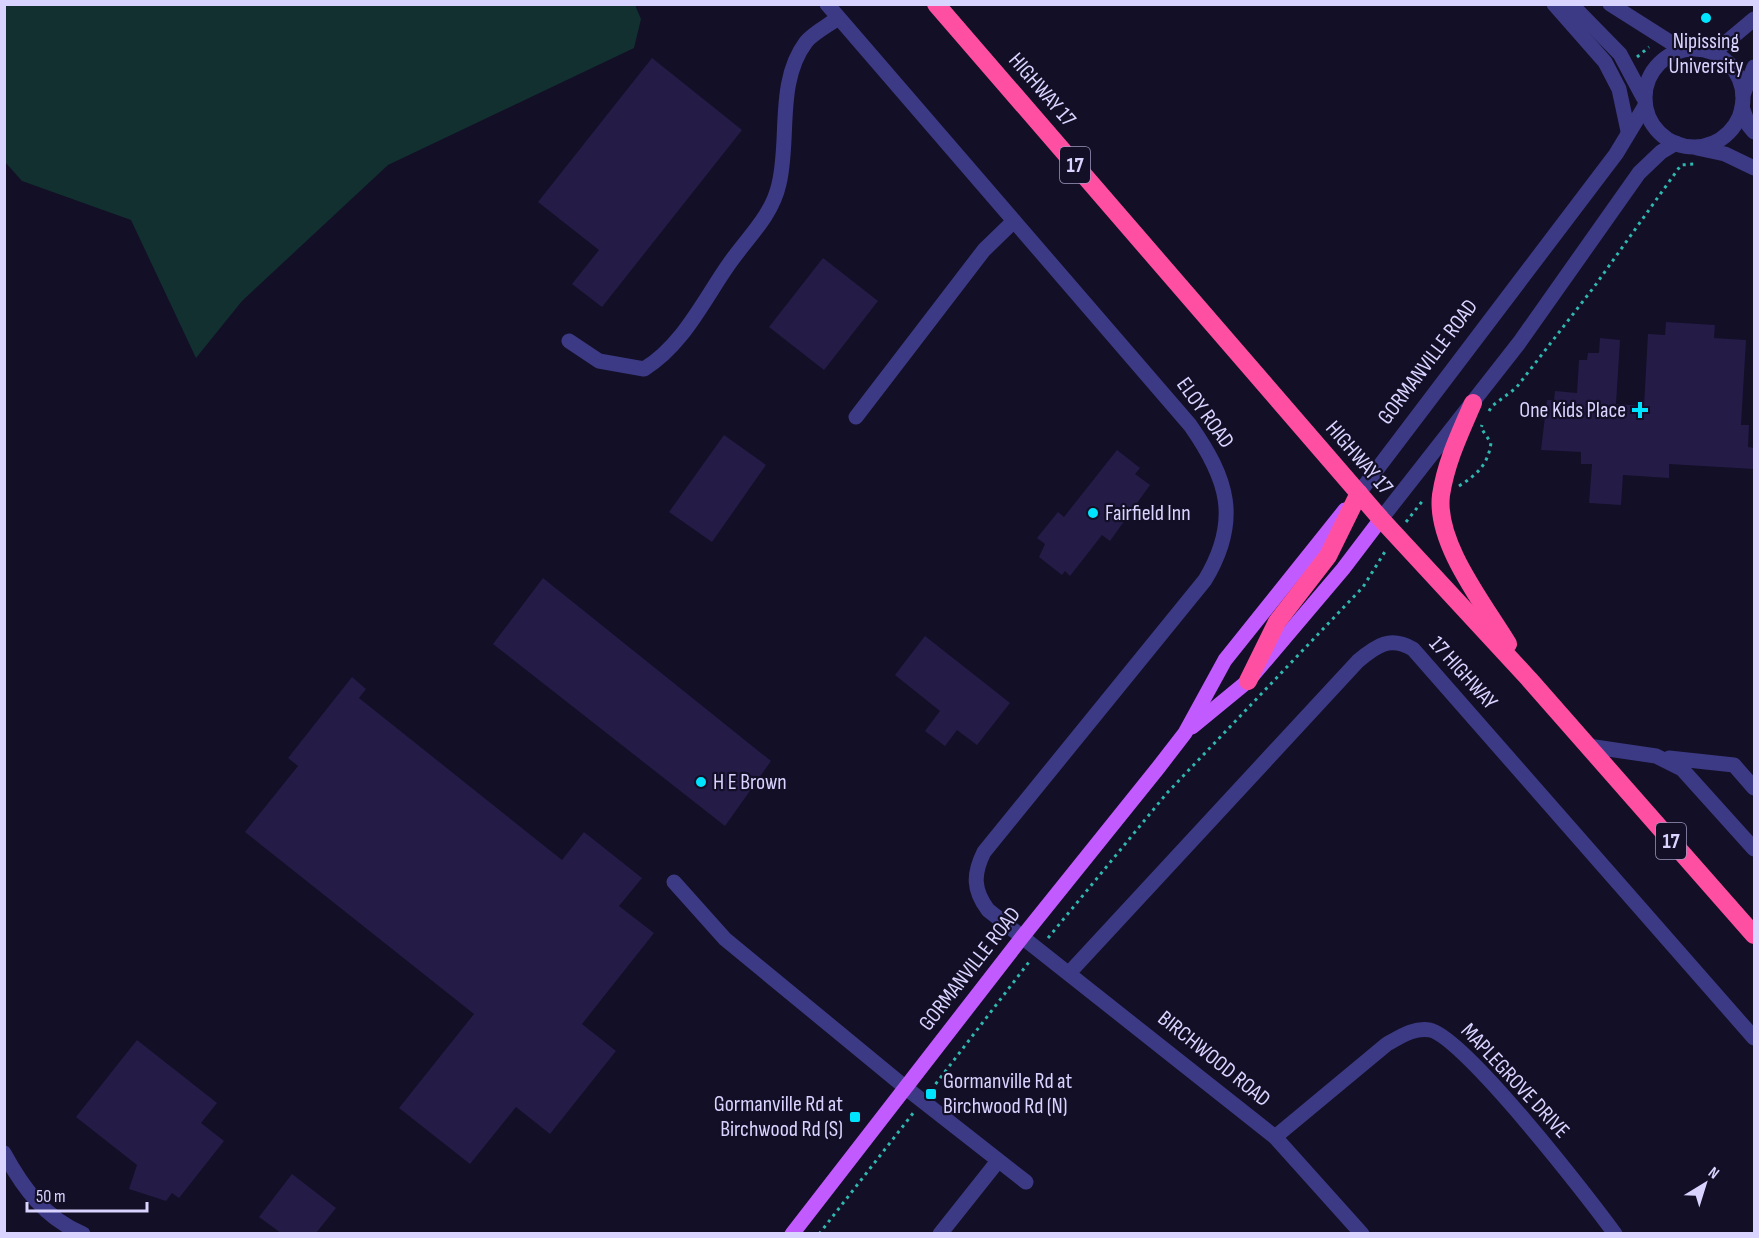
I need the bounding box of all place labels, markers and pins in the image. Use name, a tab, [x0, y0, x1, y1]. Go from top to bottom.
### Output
marker: Nipissing University	[1699, 11, 1713, 25]
place label: Nipissing University	[1669, 28, 1744, 80]
place label: One Kids Place	[1519, 397, 1626, 424]
marker: One Kids Place	[1631, 401, 1649, 419]
place label: Fairfield Inn	[1105, 500, 1191, 527]
marker: Fairfield Inn	[1086, 506, 1100, 520]
place label: H E Brown	[713, 769, 787, 796]
marker: H E Brown	[694, 775, 708, 789]
place label: Gormanville Rd at Birchwood Rd (N)	[943, 1068, 1073, 1120]
marker: Gormanville Rd at Birchwood Rd (N)	[924, 1087, 938, 1101]
place label: Gormanville Rd at Birchwood Rd (S)	[714, 1091, 843, 1143]
marker: Gormanville Rd at Birchwood Rd (S)	[848, 1110, 862, 1124]

